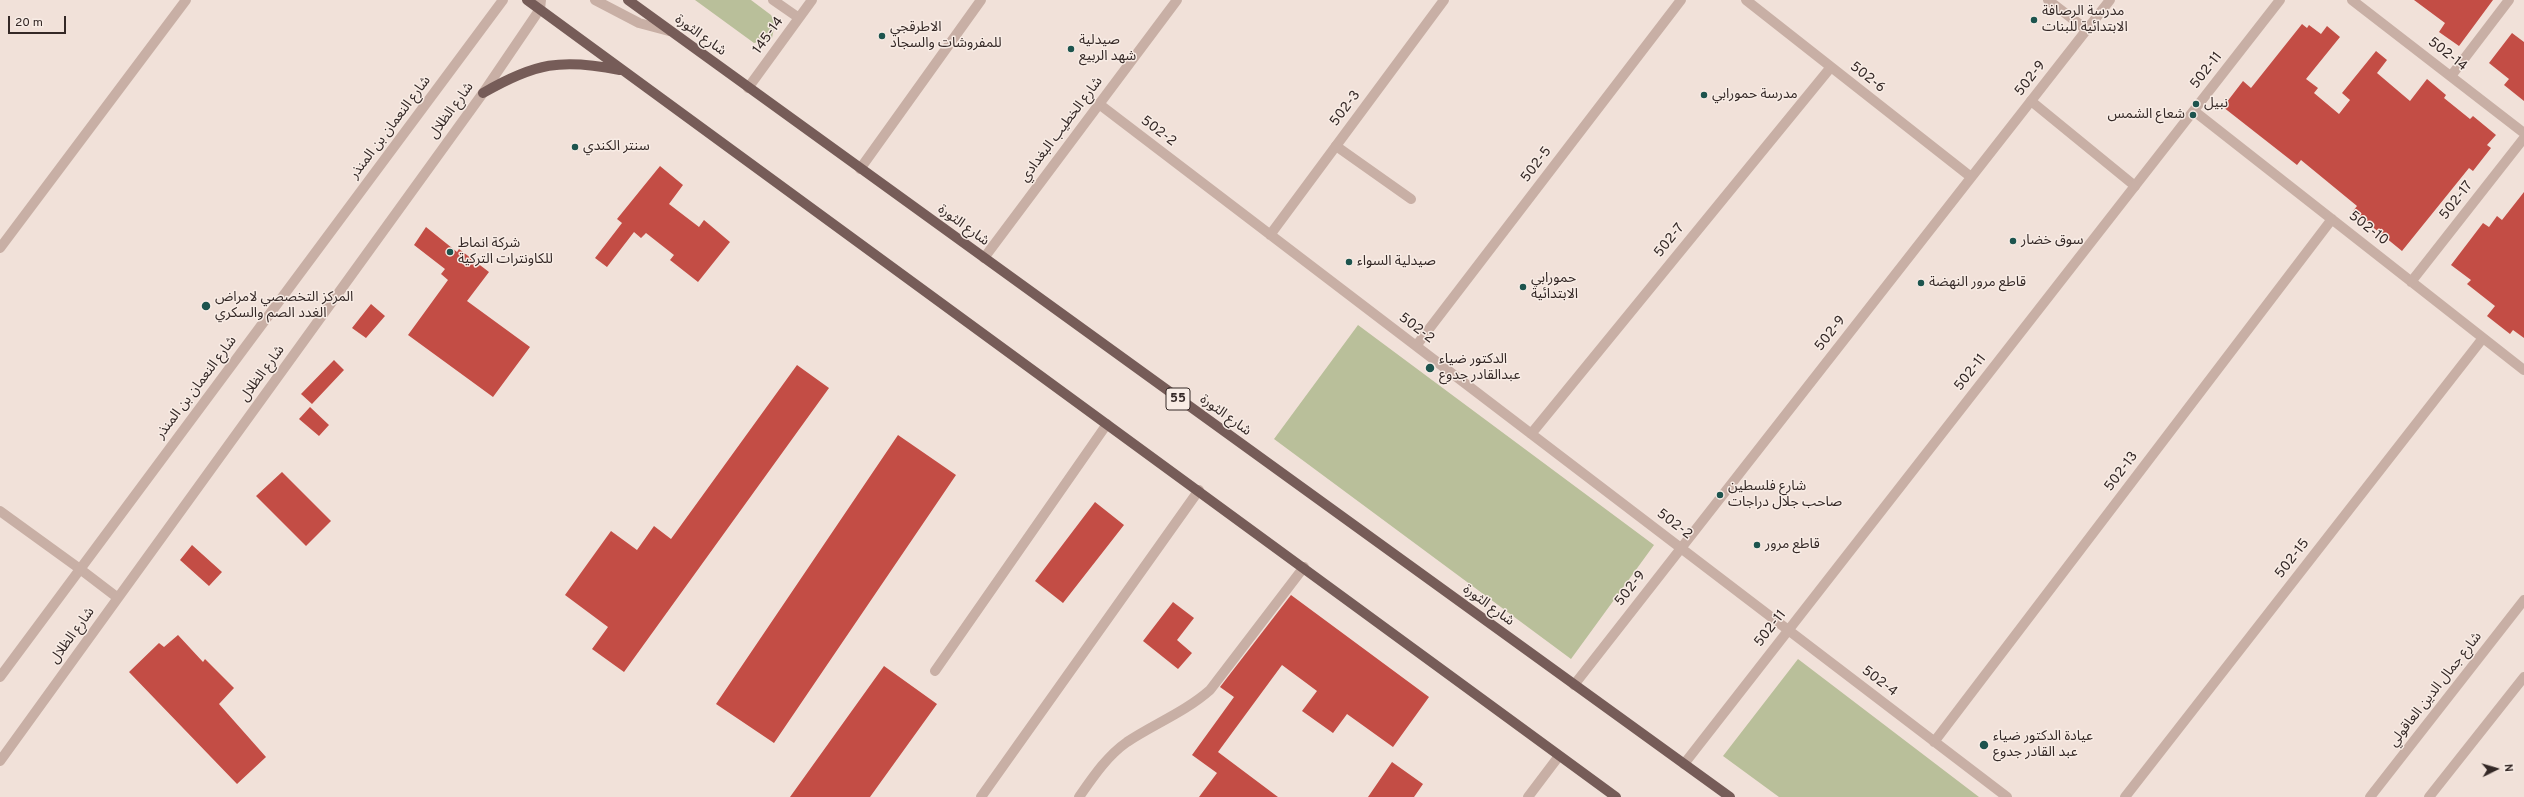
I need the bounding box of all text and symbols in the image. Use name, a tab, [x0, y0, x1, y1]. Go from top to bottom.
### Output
place label: مدرسة الرصافة الابتدائية للبنات	[2042, 4, 2128, 36]
scale bar	[10, 8, 68, 34]
street label: شارع الثورة	[671, 12, 729, 60]
street label: 145-14	[750, 14, 788, 58]
text: 20 m	[15, 15, 43, 31]
marker: مدرسة الرصافة الابتدائية للبنات	[2029, 15, 2039, 25]
place label: الاطرقجي للمفروشات والسجاد	[890, 20, 1002, 52]
marker: الاطرقجي للمفروشات والسجاد	[877, 31, 887, 41]
place label: صيدلية شهد الربيع	[1079, 33, 1136, 66]
street label: 502-14	[2424, 34, 2470, 76]
marker: صيدلية شهد الربيع	[1066, 44, 1076, 54]
street label: 502-11	[2187, 49, 2227, 93]
street label: 502-9	[2012, 58, 2050, 100]
street label: 502-6	[1846, 59, 1888, 97]
street label: شارع النعمان بن المنذر	[347, 73, 435, 183]
street label: شارع الخطيب البغدادي	[1017, 74, 1107, 186]
street label: شارع الظلال	[426, 80, 478, 142]
place label: مدرسة حمورابي	[1712, 87, 1798, 103]
street label: 502-3	[1327, 88, 1365, 130]
marker: مدرسة حمورابي	[1699, 90, 1709, 100]
place label: نبيل	[2204, 96, 2228, 112]
marker: نبيل	[2191, 99, 2201, 109]
place label: شعاع الشمس	[2108, 107, 2185, 123]
marker: شعاع الشمس	[2188, 110, 2198, 120]
street label: 502-2	[1137, 113, 1179, 151]
place label: سنتر الكندي	[583, 139, 650, 155]
marker: سنتر الكندي	[570, 142, 580, 152]
street label: 502-5	[1518, 144, 1556, 186]
street label: 502-17	[2437, 178, 2477, 224]
street label: شارع الثورة	[934, 202, 992, 250]
street label: 502-10	[2345, 208, 2391, 250]
street label: 502-7	[1651, 221, 1689, 261]
place label: سوق خضار	[2021, 233, 2083, 249]
place label: شركة انماط للكاونترات التركية	[458, 236, 553, 268]
marker: سوق خضار	[2008, 236, 2018, 246]
marker: شركة انماط للكاونترات التركية	[445, 247, 455, 257]
place label: صيدلية السواء	[1357, 254, 1436, 270]
marker: صيدلية السواء	[1344, 257, 1354, 267]
place label: حمورابي الابتدائية	[1531, 271, 1578, 304]
place label: قاطع مرور النهضة	[1929, 275, 2026, 291]
marker: قاطع مرور النهضة	[1916, 278, 1926, 288]
marker: حمورابي الابتدائية	[1518, 282, 1528, 292]
place label: المركز التخصصي لامراض الغدد الصم والسكري	[215, 290, 353, 322]
marker: المركز التخصصي لامراض الغدد الصم والسكري	[200, 300, 212, 312]
street label: 502-2	[1395, 310, 1437, 348]
street label: 502-9	[1812, 313, 1850, 355]
street label: شارع النعمان بن المنذر	[153, 333, 241, 443]
street label: شارع الظلال	[237, 343, 289, 405]
street label: 502-11	[1951, 351, 1991, 395]
place label: الدكتور ضياء عبدالقادر جدوع	[1439, 352, 1520, 384]
marker: الدكتور ضياء عبدالقادر جدوع	[1424, 362, 1436, 374]
road number: 55	[1166, 388, 1190, 410]
street label: شارع الثورة	[1196, 392, 1254, 440]
street label: 502-13	[2102, 449, 2142, 495]
place label: شارع فلسطين صاحب جلال دراجات	[1728, 479, 1842, 512]
marker: شارع فلسطين صاحب جلال دراجات	[1715, 490, 1725, 500]
street label: 502-2	[1653, 506, 1695, 544]
street label: 502-15	[2272, 536, 2314, 582]
place label: قاطع مرور	[1765, 537, 1820, 553]
marker: قاطع مرور	[1752, 540, 1762, 550]
street label: 502-9	[1612, 568, 1650, 610]
street label: شارع الثورة	[1459, 582, 1517, 630]
street label: شارع الظلال	[47, 605, 99, 667]
street label: 502-11	[1751, 607, 1791, 651]
street label: شارع جمال الدين العاقولي	[2386, 629, 2486, 751]
street label: 502-4	[1858, 663, 1900, 701]
place label: عيادة الدكتور ضياء عبد القادر جدوع	[1993, 729, 2093, 762]
marker: عيادة الدكتور ضياء عبد القادر جدوع	[1978, 739, 1990, 751]
north arrow	[2476, 749, 2516, 789]
text: N	[2501, 763, 2515, 773]

